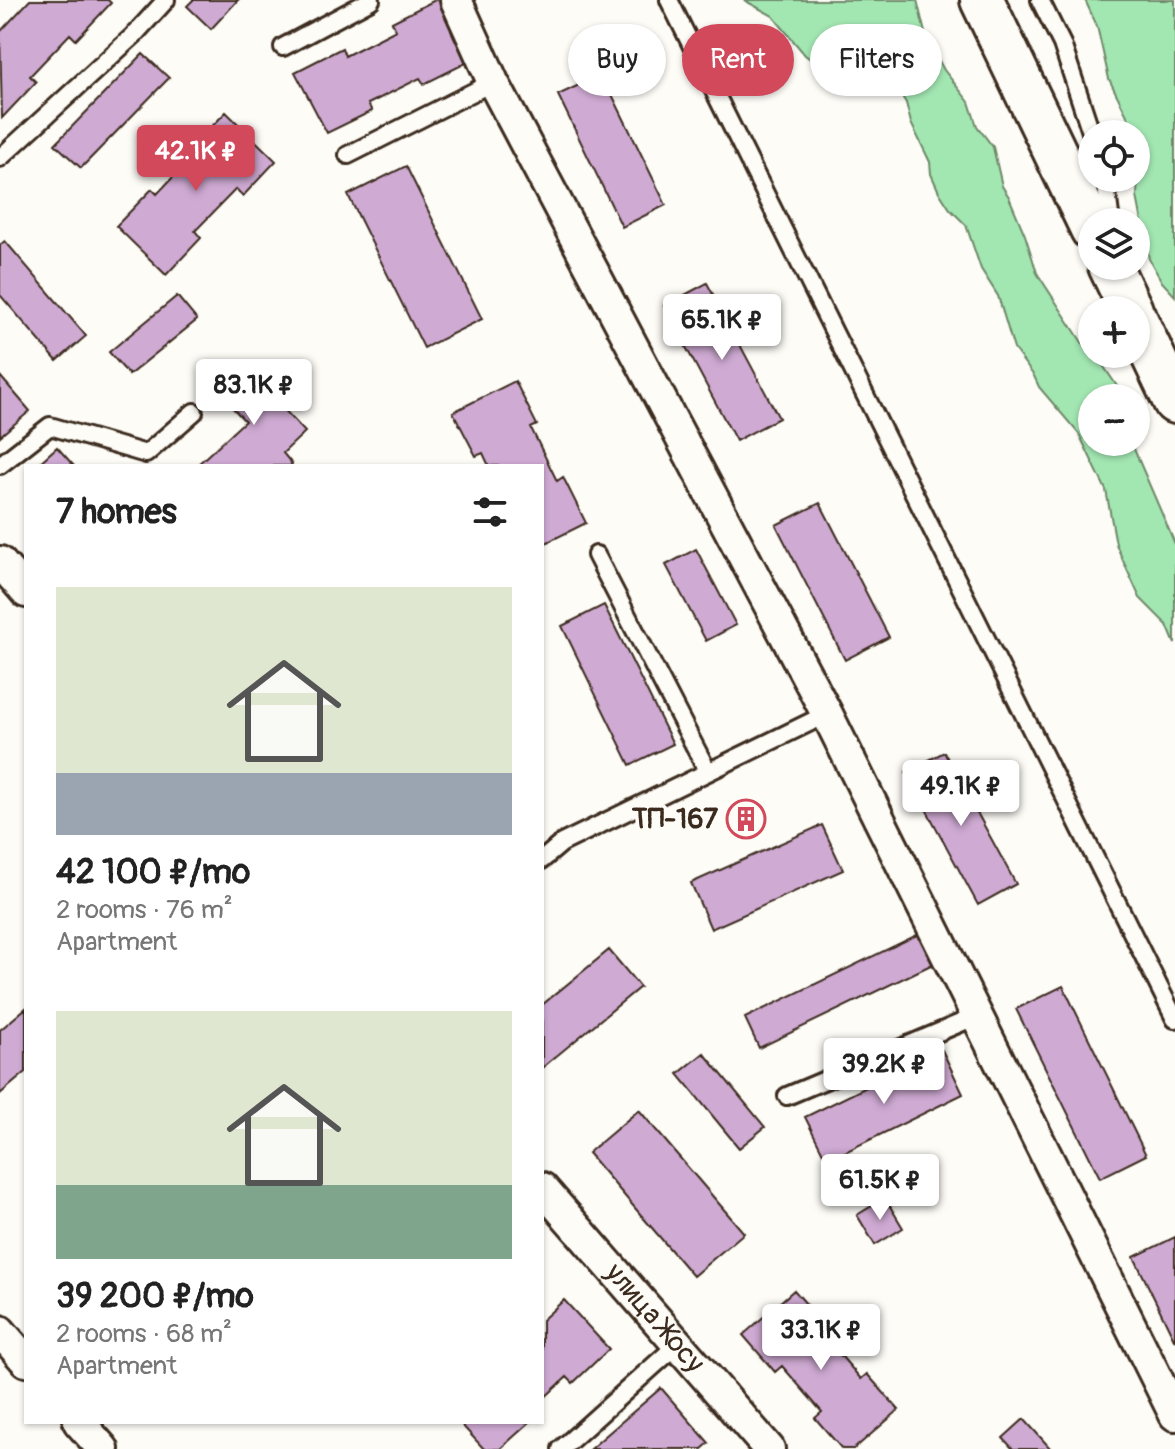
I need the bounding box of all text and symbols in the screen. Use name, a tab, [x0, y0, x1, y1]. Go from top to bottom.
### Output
chip: Buy	[568, 24, 666, 96]
chip: Rent	[682, 24, 794, 96]
chip: Filters	[810, 24, 942, 96]
map controls	[1078, 120, 1150, 456]
button: locate	[1078, 120, 1150, 192]
pin: 42.1K ₽	[122, 125, 270, 193]
text: 42.1K ₽	[155, 135, 237, 167]
button: layers	[1078, 208, 1150, 280]
pin: 65.1K ₽	[648, 294, 796, 362]
button: +	[1078, 296, 1150, 368]
text: 65.1K ₽	[681, 304, 763, 336]
pin: 83.1K ₽	[180, 359, 328, 427]
text: 83.1K ₽	[214, 369, 294, 401]
button: −	[1078, 384, 1150, 456]
icon: filters	[468, 490, 512, 534]
text: 7 homes	[56, 491, 177, 534]
icon: home	[212, 639, 356, 783]
pin: 49.1K ₽	[887, 760, 1035, 828]
text: 49.1K ₽	[920, 770, 1002, 802]
building icon: ТП-167	[725, 798, 767, 840]
place label: ТП-167	[631, 802, 718, 837]
text: 42 100 ₽/mo	[56, 851, 250, 894]
text: 2 rooms · 76 m²	[56, 894, 233, 926]
text: Apartment	[56, 926, 177, 958]
pin: 39.2K ₽	[810, 1038, 958, 1106]
text: 39.2K ₽	[841, 1048, 927, 1080]
icon: home	[212, 1063, 356, 1207]
pin: 61.5K ₽	[806, 1154, 954, 1222]
text: 61.5K ₽	[839, 1164, 921, 1196]
street label: улица Жосу	[597, 1255, 712, 1380]
text: 39 200 ₽/mo	[56, 1275, 254, 1318]
pin: 33.1K ₽	[747, 1304, 895, 1372]
text: 33.1K ₽	[780, 1314, 862, 1346]
text: 2 rooms · 68 m²	[56, 1318, 232, 1350]
text: Apartment	[56, 1350, 177, 1382]

